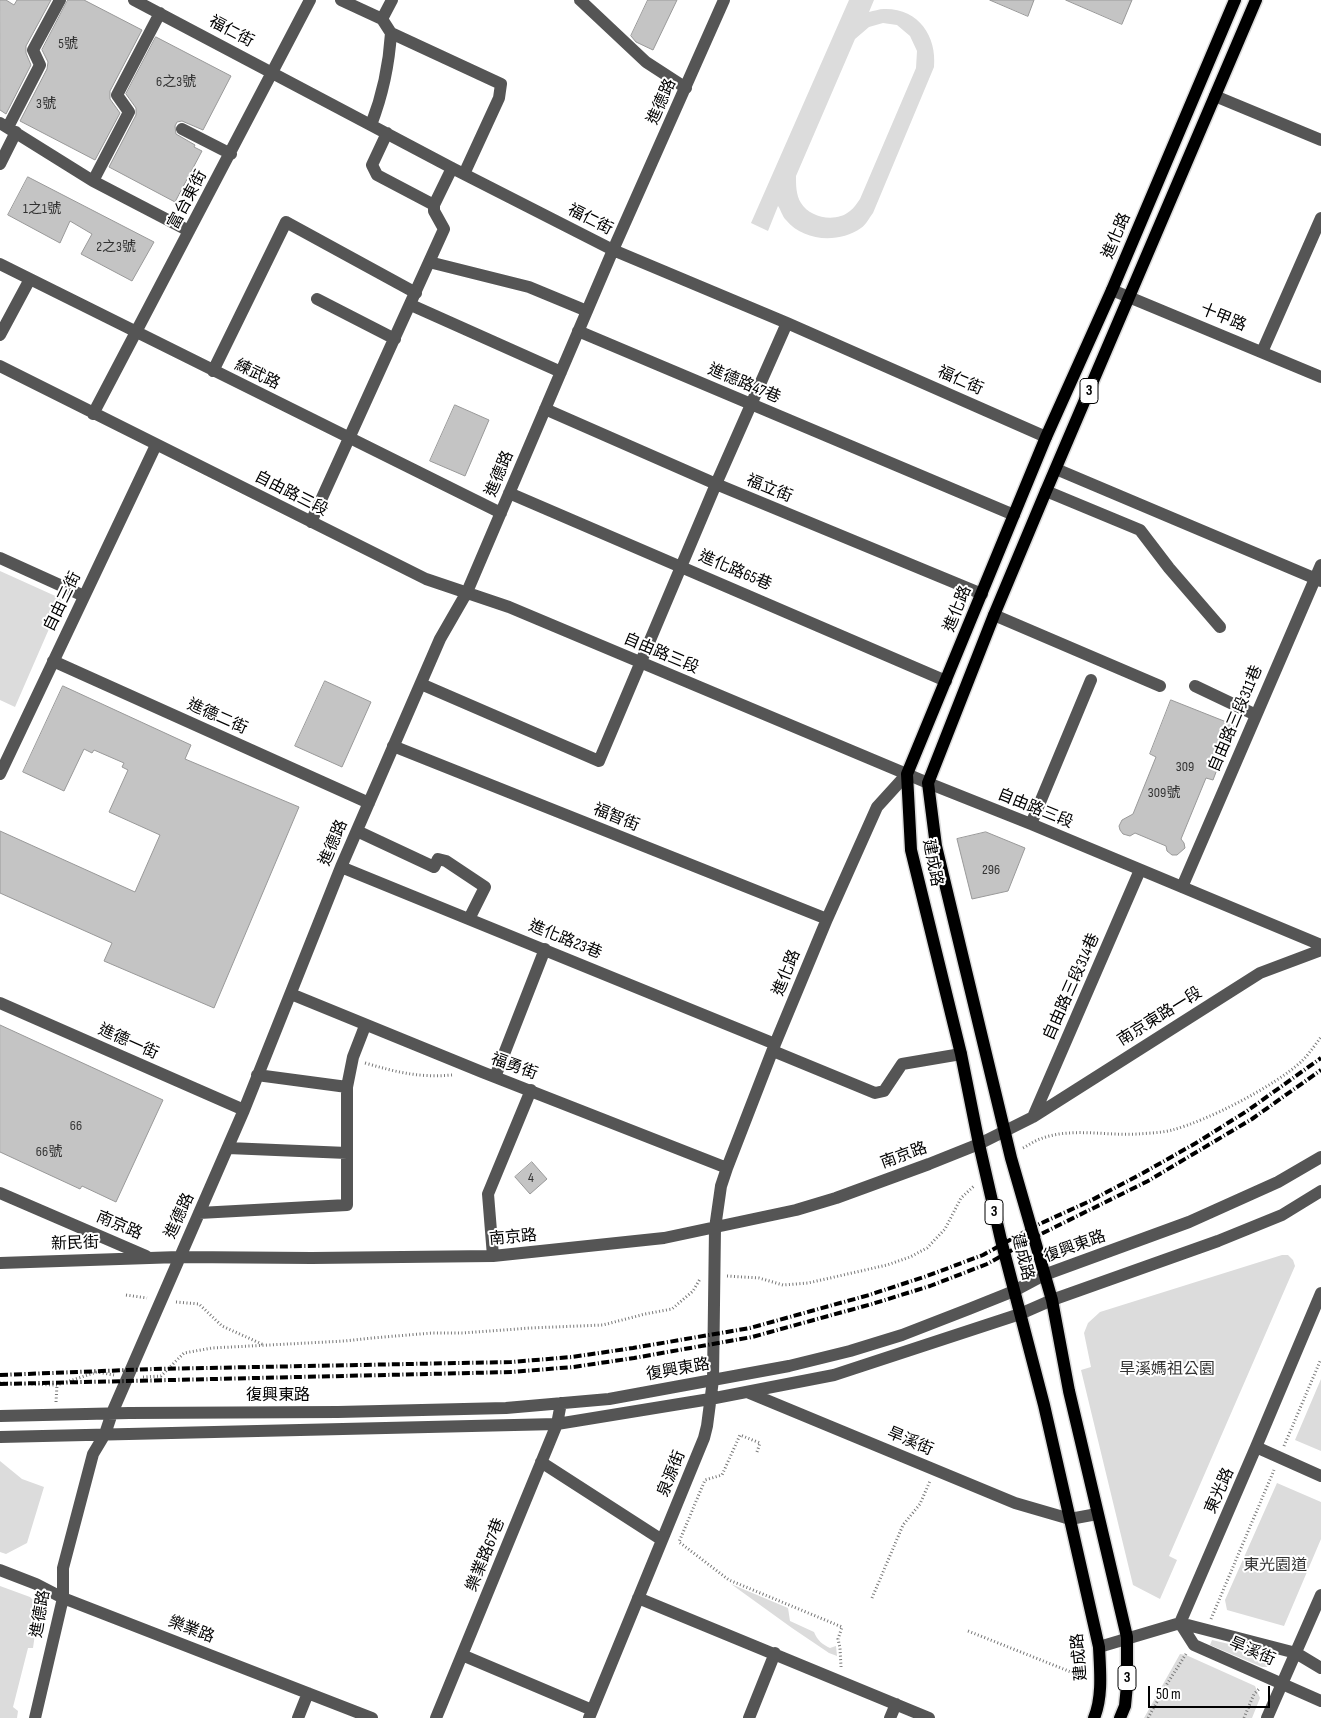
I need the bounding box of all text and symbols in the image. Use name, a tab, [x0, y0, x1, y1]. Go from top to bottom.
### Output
street label: 福仁街	[205, 12, 257, 52]
house number: 5號	[58, 36, 78, 52]
house number: 6之3號	[156, 74, 196, 90]
street label: 進德路	[643, 76, 681, 128]
house number: 3號	[36, 96, 56, 112]
street label: 富台東街	[165, 167, 211, 233]
house number: 1之1號	[23, 201, 61, 217]
street label: 福仁街	[564, 201, 616, 239]
street label: 進化路	[1099, 210, 1135, 262]
house number: 2之3號	[96, 239, 136, 255]
street label: 十甲路	[1197, 300, 1249, 336]
street label: 練武路	[231, 356, 283, 394]
street label: 進德路47巷	[705, 360, 783, 408]
street label: 福仁街	[934, 362, 986, 400]
road number: 3	[1080, 378, 1098, 404]
street label: 進德路	[482, 448, 518, 500]
street label: 自由路三段	[251, 467, 331, 521]
street label: 福立街	[743, 471, 795, 507]
street label: 進化路65巷	[696, 547, 774, 595]
street label: 自由三街	[40, 569, 86, 635]
street label: 進化路	[940, 583, 976, 635]
street label: 自由路三段	[620, 630, 702, 678]
street label: 自由路三段311巷	[1205, 663, 1267, 775]
street label: 進德二街	[184, 695, 250, 739]
house number: 309	[1176, 759, 1194, 775]
street label: 自由路三段	[994, 785, 1076, 833]
house number: 309號	[1148, 785, 1180, 801]
street label: 福智街	[590, 800, 642, 836]
street label: 進德路	[316, 817, 352, 869]
street label: 建成路	[918, 838, 946, 888]
house number: 296	[982, 862, 1000, 878]
street label: 進化路23巷	[526, 917, 604, 963]
street label: 自由路三段314巷	[1040, 931, 1104, 1043]
street label: 進化路	[769, 947, 805, 999]
street label: 南京東路一段	[1114, 983, 1206, 1051]
street label: 進德一街	[95, 1020, 161, 1064]
street label: 福勇街	[488, 1050, 540, 1084]
house number: 66	[70, 1118, 82, 1134]
street label: 南京路	[878, 1139, 930, 1173]
house number: 66號	[36, 1144, 62, 1160]
house number: 4	[528, 1170, 534, 1186]
street label: 進德路	[161, 1190, 199, 1242]
road number: 3	[985, 1200, 1003, 1224]
street label: 南京路	[93, 1208, 145, 1244]
street label: 南京路	[488, 1226, 538, 1250]
street label: 復興東路	[1042, 1227, 1108, 1267]
street label: 建成路	[1007, 1231, 1037, 1283]
street label: 新民街	[51, 1234, 99, 1254]
street label: 復興東路	[645, 1355, 711, 1385]
park label: 旱溪媽祖公園	[1119, 1360, 1215, 1380]
street label: 復興東路	[246, 1386, 310, 1406]
street label: 旱溪街	[884, 1424, 936, 1460]
street label: 泉源街	[654, 1448, 690, 1500]
street label: 東光路	[1201, 1465, 1239, 1517]
street label: 樂業路67巷	[463, 1516, 509, 1594]
park label: 東光園道	[1243, 1556, 1307, 1576]
street label: 進德路	[27, 1589, 55, 1639]
street label: 樂業路	[165, 1612, 217, 1648]
street label: 建成路	[1068, 1632, 1092, 1682]
street label: 旱溪街	[1226, 1634, 1278, 1670]
road number: 3	[1118, 1666, 1136, 1690]
scale bar	[1151, 1676, 1274, 1708]
text: 50 m	[1156, 1685, 1181, 1704]

